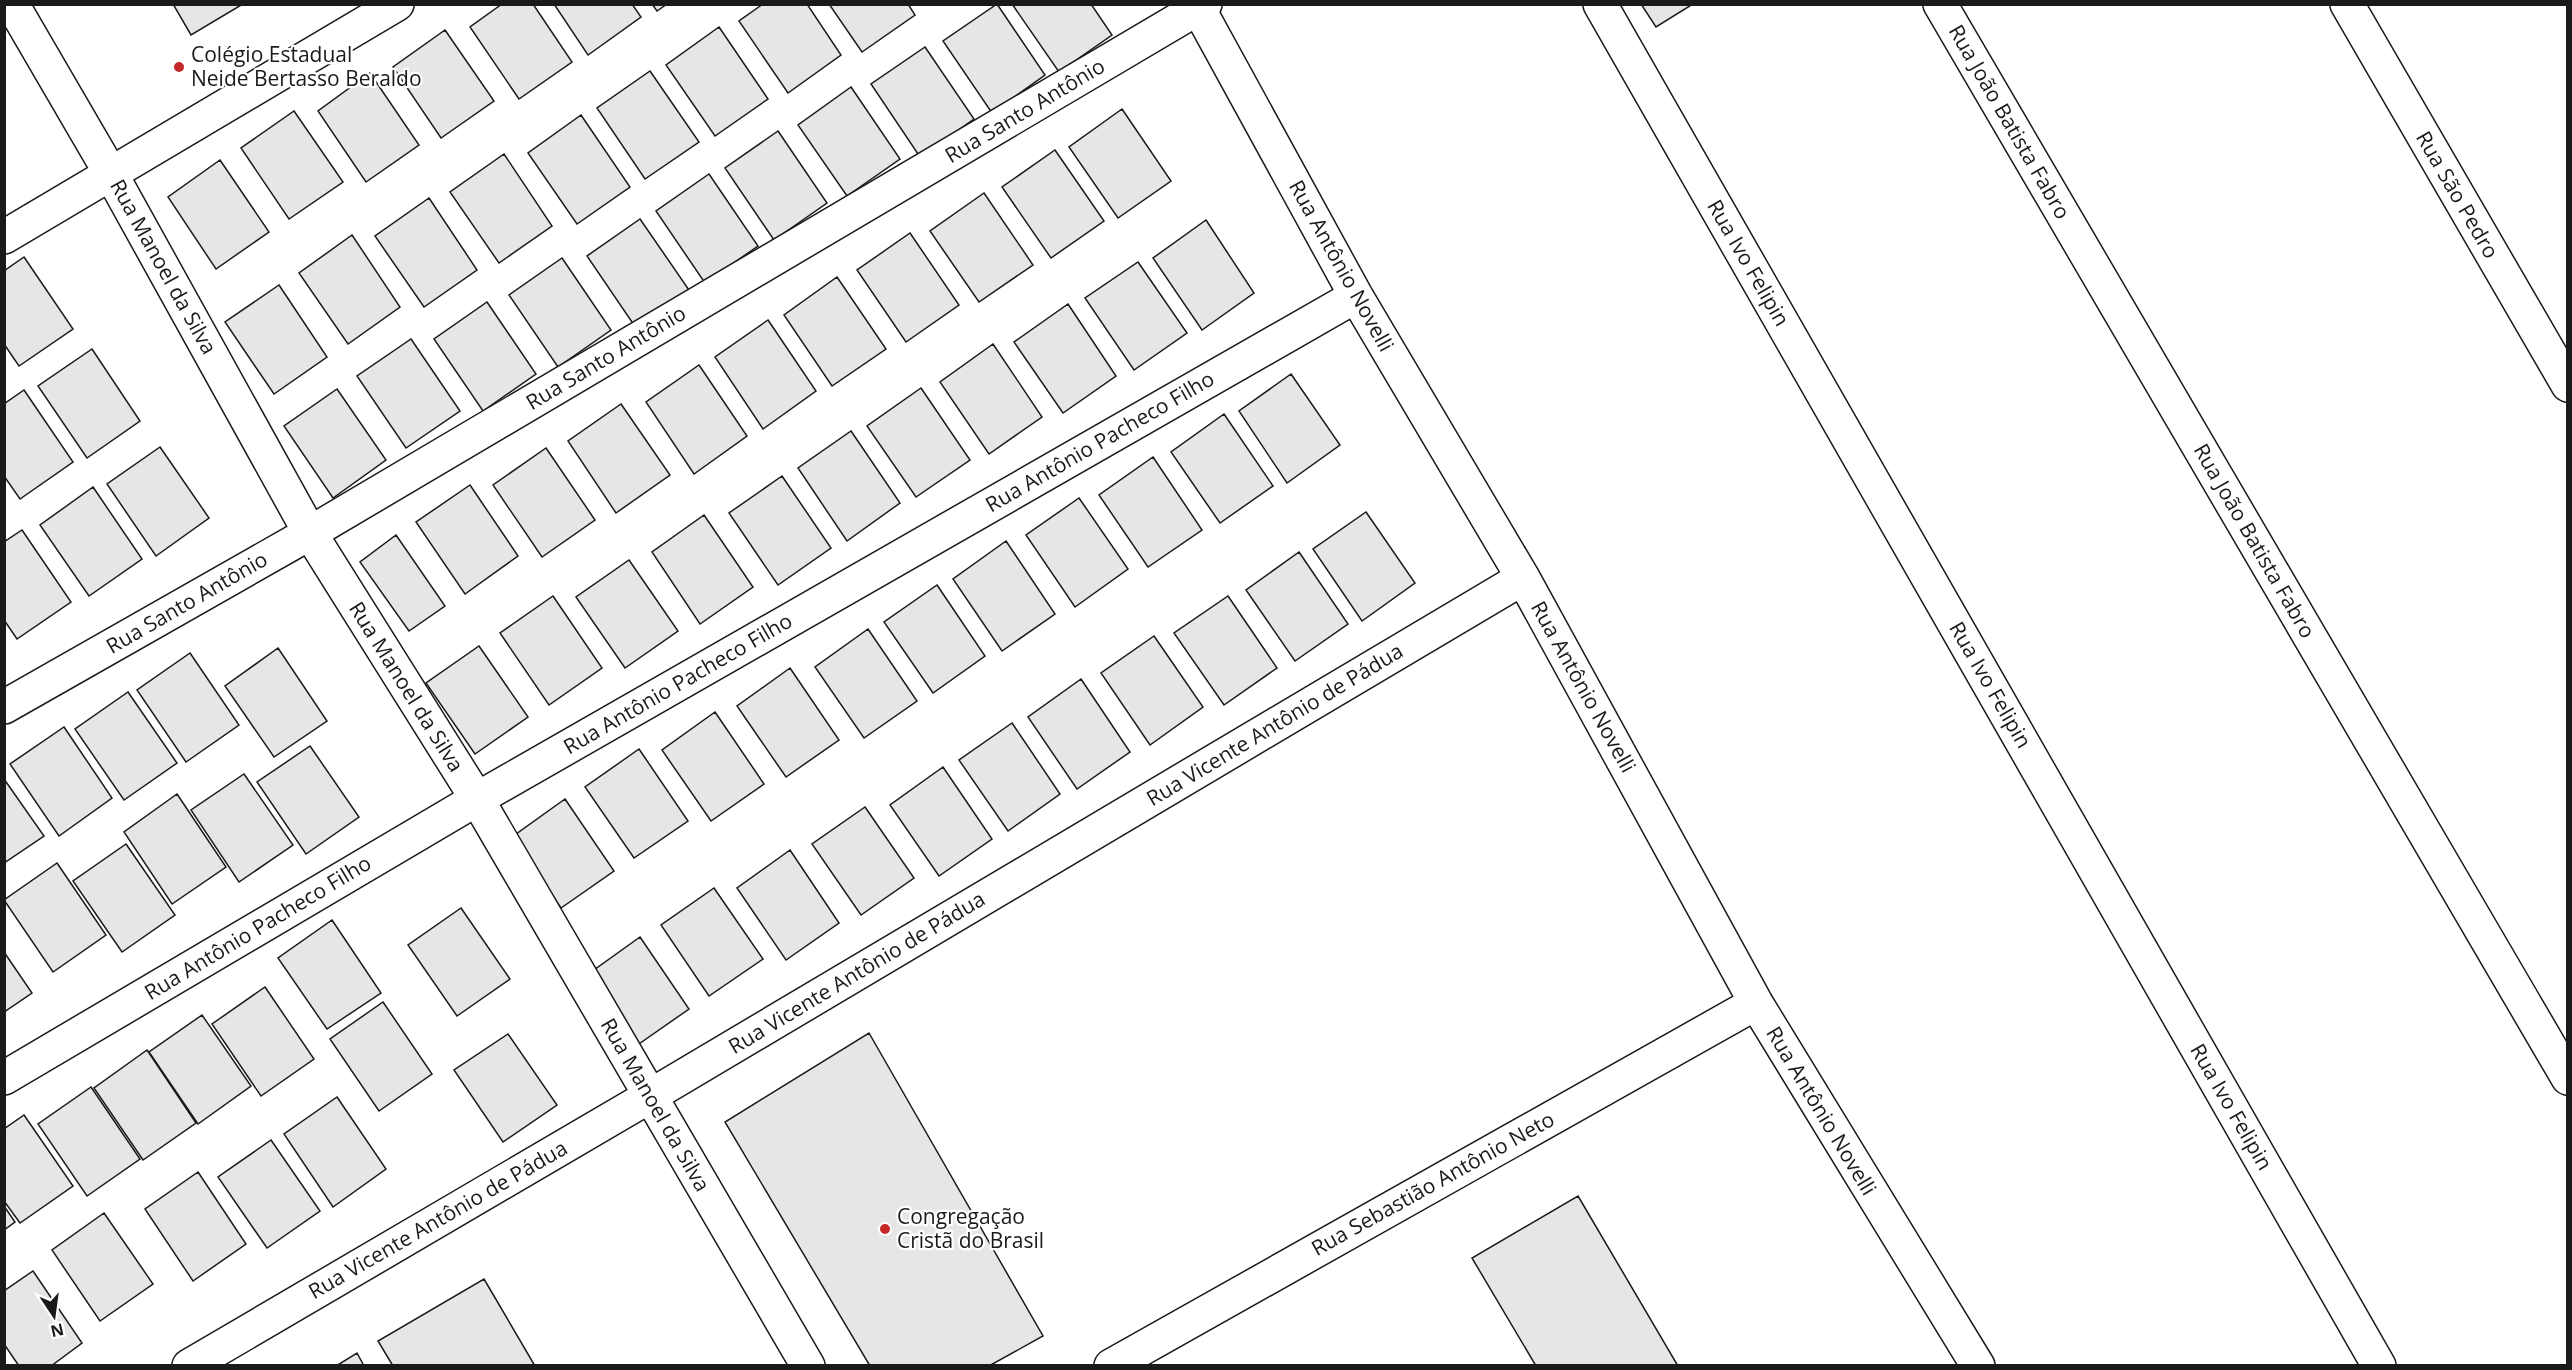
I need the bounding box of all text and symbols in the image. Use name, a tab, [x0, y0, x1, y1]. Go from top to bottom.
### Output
street label: Rua João Batista Fabro	[1943, 19, 2077, 224]
place label: Colégio Estadual Neide Bertasso Beraldo	[191, 40, 422, 92]
street label: Rua Santo Antônio	[939, 51, 1110, 169]
marker: Colégio Estadual Neide Bertasso Beraldo	[172, 60, 186, 74]
street label: Rua São Pedro	[2410, 126, 2506, 263]
street label: Rua Manoel da Silva	[104, 174, 224, 359]
street label: Rua Antônio Novelli	[1283, 175, 1401, 356]
street label: Rua Ivo Felipin	[1701, 194, 1796, 331]
street label: Rua Santo Antônio	[520, 298, 691, 416]
street label: Rua Antônio Pacheco Filho	[980, 364, 1219, 518]
street label: Rua João Batista Fabro	[2188, 438, 2322, 643]
street label: Rua Santo Antônio	[101, 545, 272, 660]
street label: Rua Manoel da Silva	[343, 596, 471, 777]
street label: Rua Antônio Novelli	[1525, 596, 1643, 777]
street label: Rua Antônio Pacheco Filho	[558, 606, 797, 760]
street label: Rua Ivo Felipin	[1943, 616, 2038, 753]
street label: Rua Vicente Antônio de Pádua	[1141, 636, 1408, 812]
street label: Rua Antônio Pacheco Filho	[139, 848, 376, 1006]
street label: Rua Vicente Antônio de Pádua	[723, 884, 990, 1060]
street label: Rua Manoel da Silva	[595, 1013, 717, 1196]
street label: Rua Antônio Novelli	[1760, 1021, 1883, 1200]
street label: Rua Ivo Felipin	[2184, 1038, 2279, 1175]
street label: Rua Sebastião Antônio Neto	[1306, 1105, 1559, 1262]
street label: Rua Vicente Antônio de Pádua	[303, 1133, 572, 1305]
place label: Congregação Cristã do Brasil	[897, 1202, 1044, 1254]
marker: Congregação Cristã do Brasil	[878, 1222, 892, 1236]
north arrow	[24, 1286, 84, 1346]
text: N	[49, 1318, 66, 1343]

